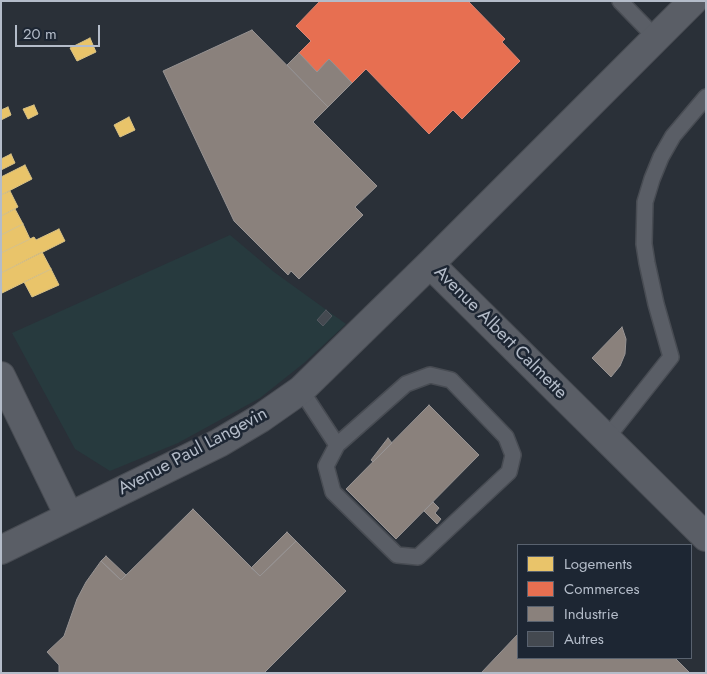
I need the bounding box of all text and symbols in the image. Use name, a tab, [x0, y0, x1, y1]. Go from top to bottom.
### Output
scale bar	[18, 15, 102, 47]
text: 20 m	[23, 23, 57, 45]
street label: Avenue Albert Calmette	[429, 262, 571, 404]
street label: Avenue Paul Langevin	[115, 404, 271, 500]
legend	[517, 544, 692, 659]
text: Logements	[564, 553, 632, 575]
text: Commerces	[564, 578, 639, 600]
text: Industrie	[564, 603, 618, 625]
text: Autres	[564, 628, 604, 650]

